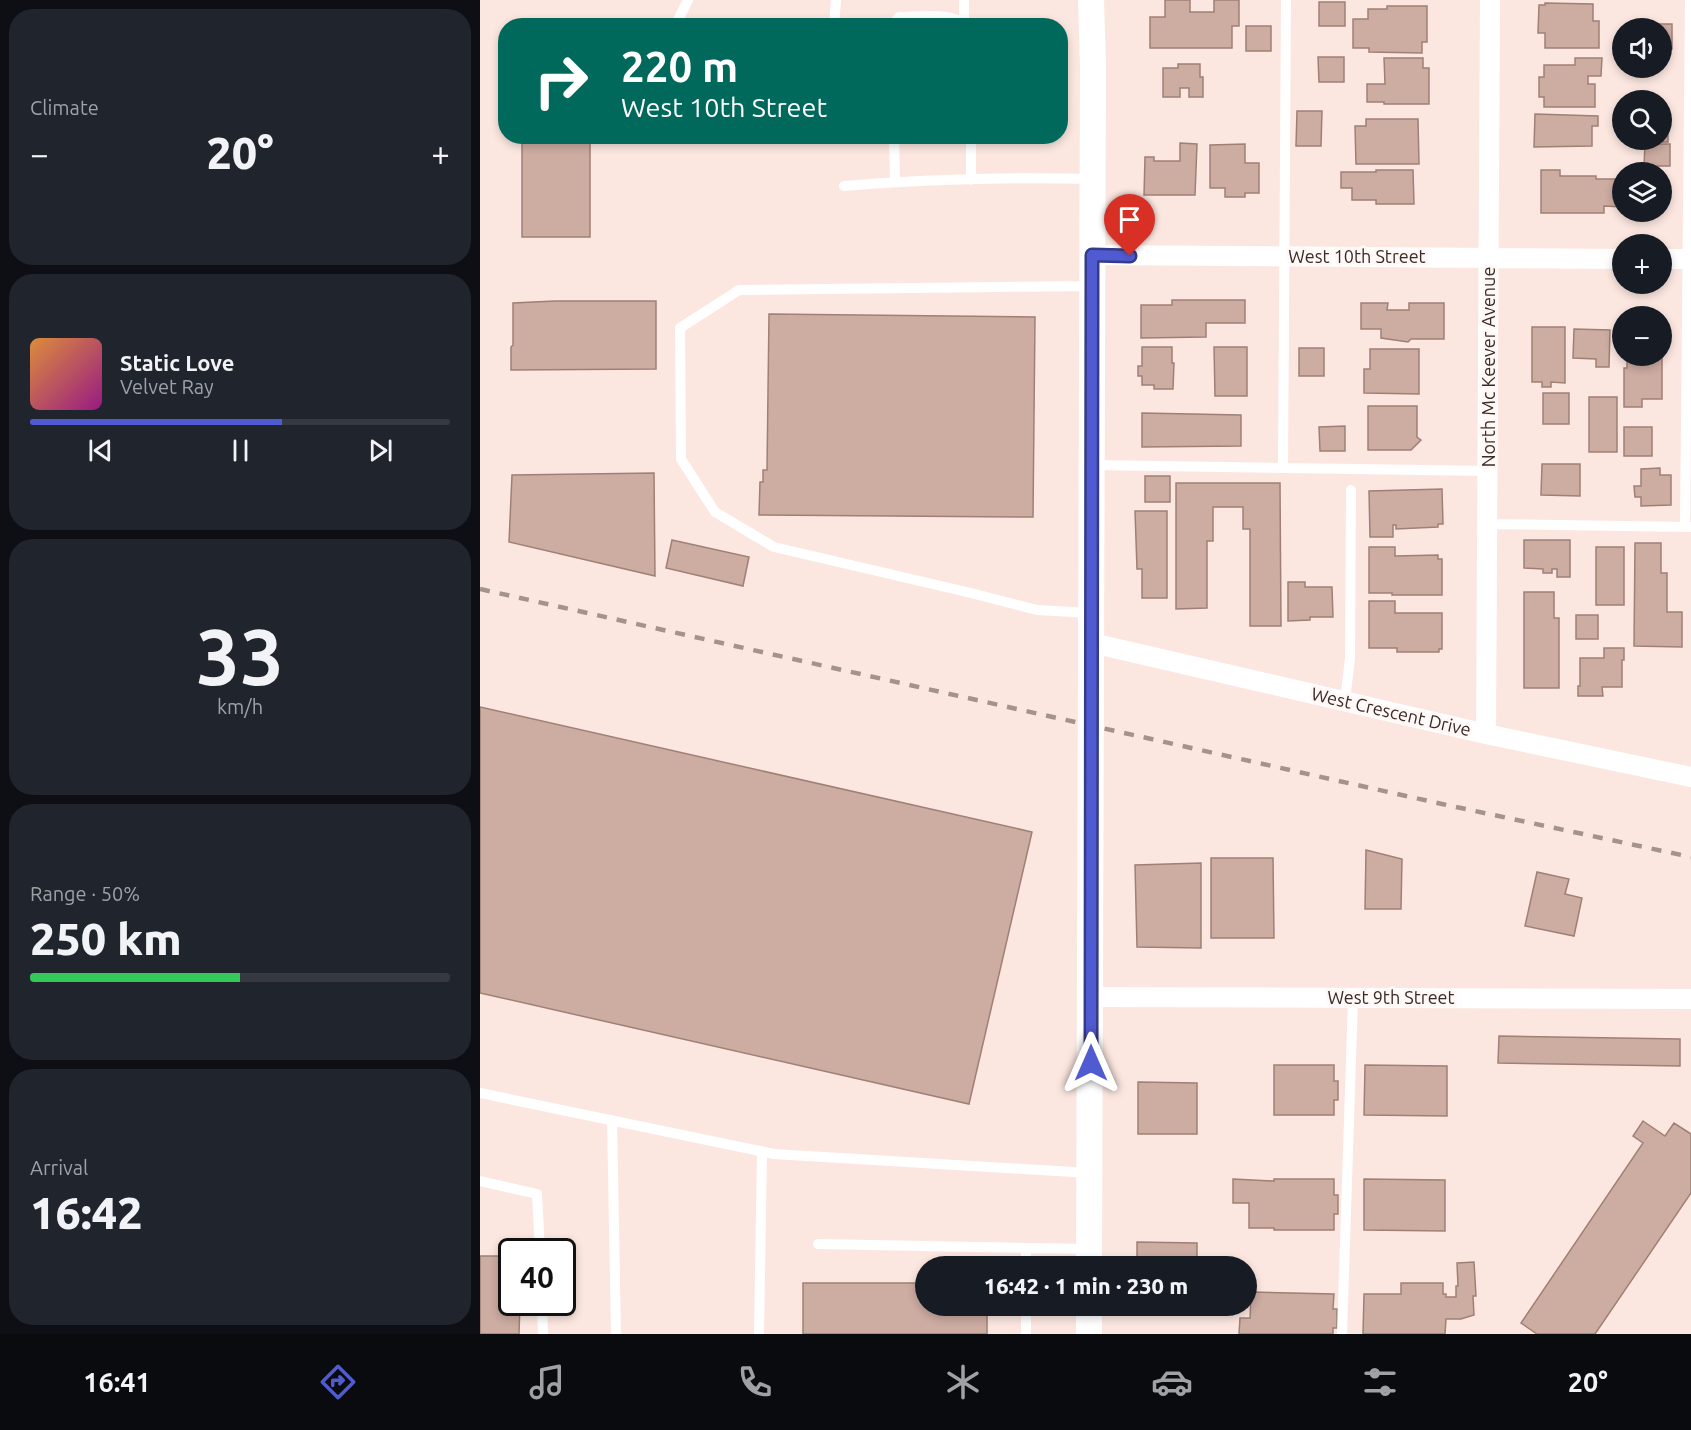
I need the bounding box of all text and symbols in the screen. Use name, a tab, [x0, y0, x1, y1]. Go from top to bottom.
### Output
map controls	[1612, 18, 1672, 366]
button: sound	[1612, 18, 1672, 78]
icon: right	[522, 42, 600, 120]
text: 220 m	[621, 43, 738, 90]
button: search	[1612, 90, 1672, 150]
text: West 10th Street	[621, 92, 827, 122]
text: Climate	[30, 96, 99, 119]
text: 20°	[206, 127, 274, 178]
text: −	[30, 135, 49, 172]
text: +	[431, 135, 450, 172]
button: layers	[1612, 162, 1672, 222]
pin	[1104, 194, 1155, 256]
icon: arrive	[1113, 203, 1146, 236]
button: +	[1612, 234, 1672, 294]
street label: West 10th Street	[1288, 246, 1426, 266]
street label: North Mc Keever Avenue	[1478, 267, 1498, 467]
button: −	[1612, 306, 1672, 366]
text: Static Love	[120, 350, 235, 375]
text: Velvet Ray	[120, 375, 214, 398]
icon: previous	[84, 434, 117, 467]
icon: pause	[224, 434, 257, 467]
icon: next	[364, 434, 397, 467]
text: 33	[196, 612, 284, 700]
street label: West Crescent Drive	[1309, 683, 1473, 739]
text: km/h	[217, 695, 263, 718]
text: Range · 50%	[30, 882, 140, 905]
text: 250 km	[30, 913, 182, 964]
street label: West 9th Street	[1327, 987, 1455, 1007]
position arrow	[1059, 1031, 1123, 1095]
text: Arrival	[30, 1156, 88, 1179]
text: 16:42	[30, 1187, 143, 1238]
speed limit sign: 40	[498, 1238, 576, 1316]
text: 16:42 · 1 min · 230 m	[984, 1273, 1188, 1298]
icon: directions	[317, 1361, 359, 1403]
icon: music	[526, 1361, 568, 1403]
icon: phone	[734, 1361, 776, 1403]
icon: climate	[942, 1361, 984, 1403]
icon: car	[1151, 1361, 1193, 1403]
icon: filters	[1359, 1361, 1401, 1403]
text: 16:41	[83, 1367, 151, 1397]
text: 20°	[1568, 1367, 1608, 1397]

